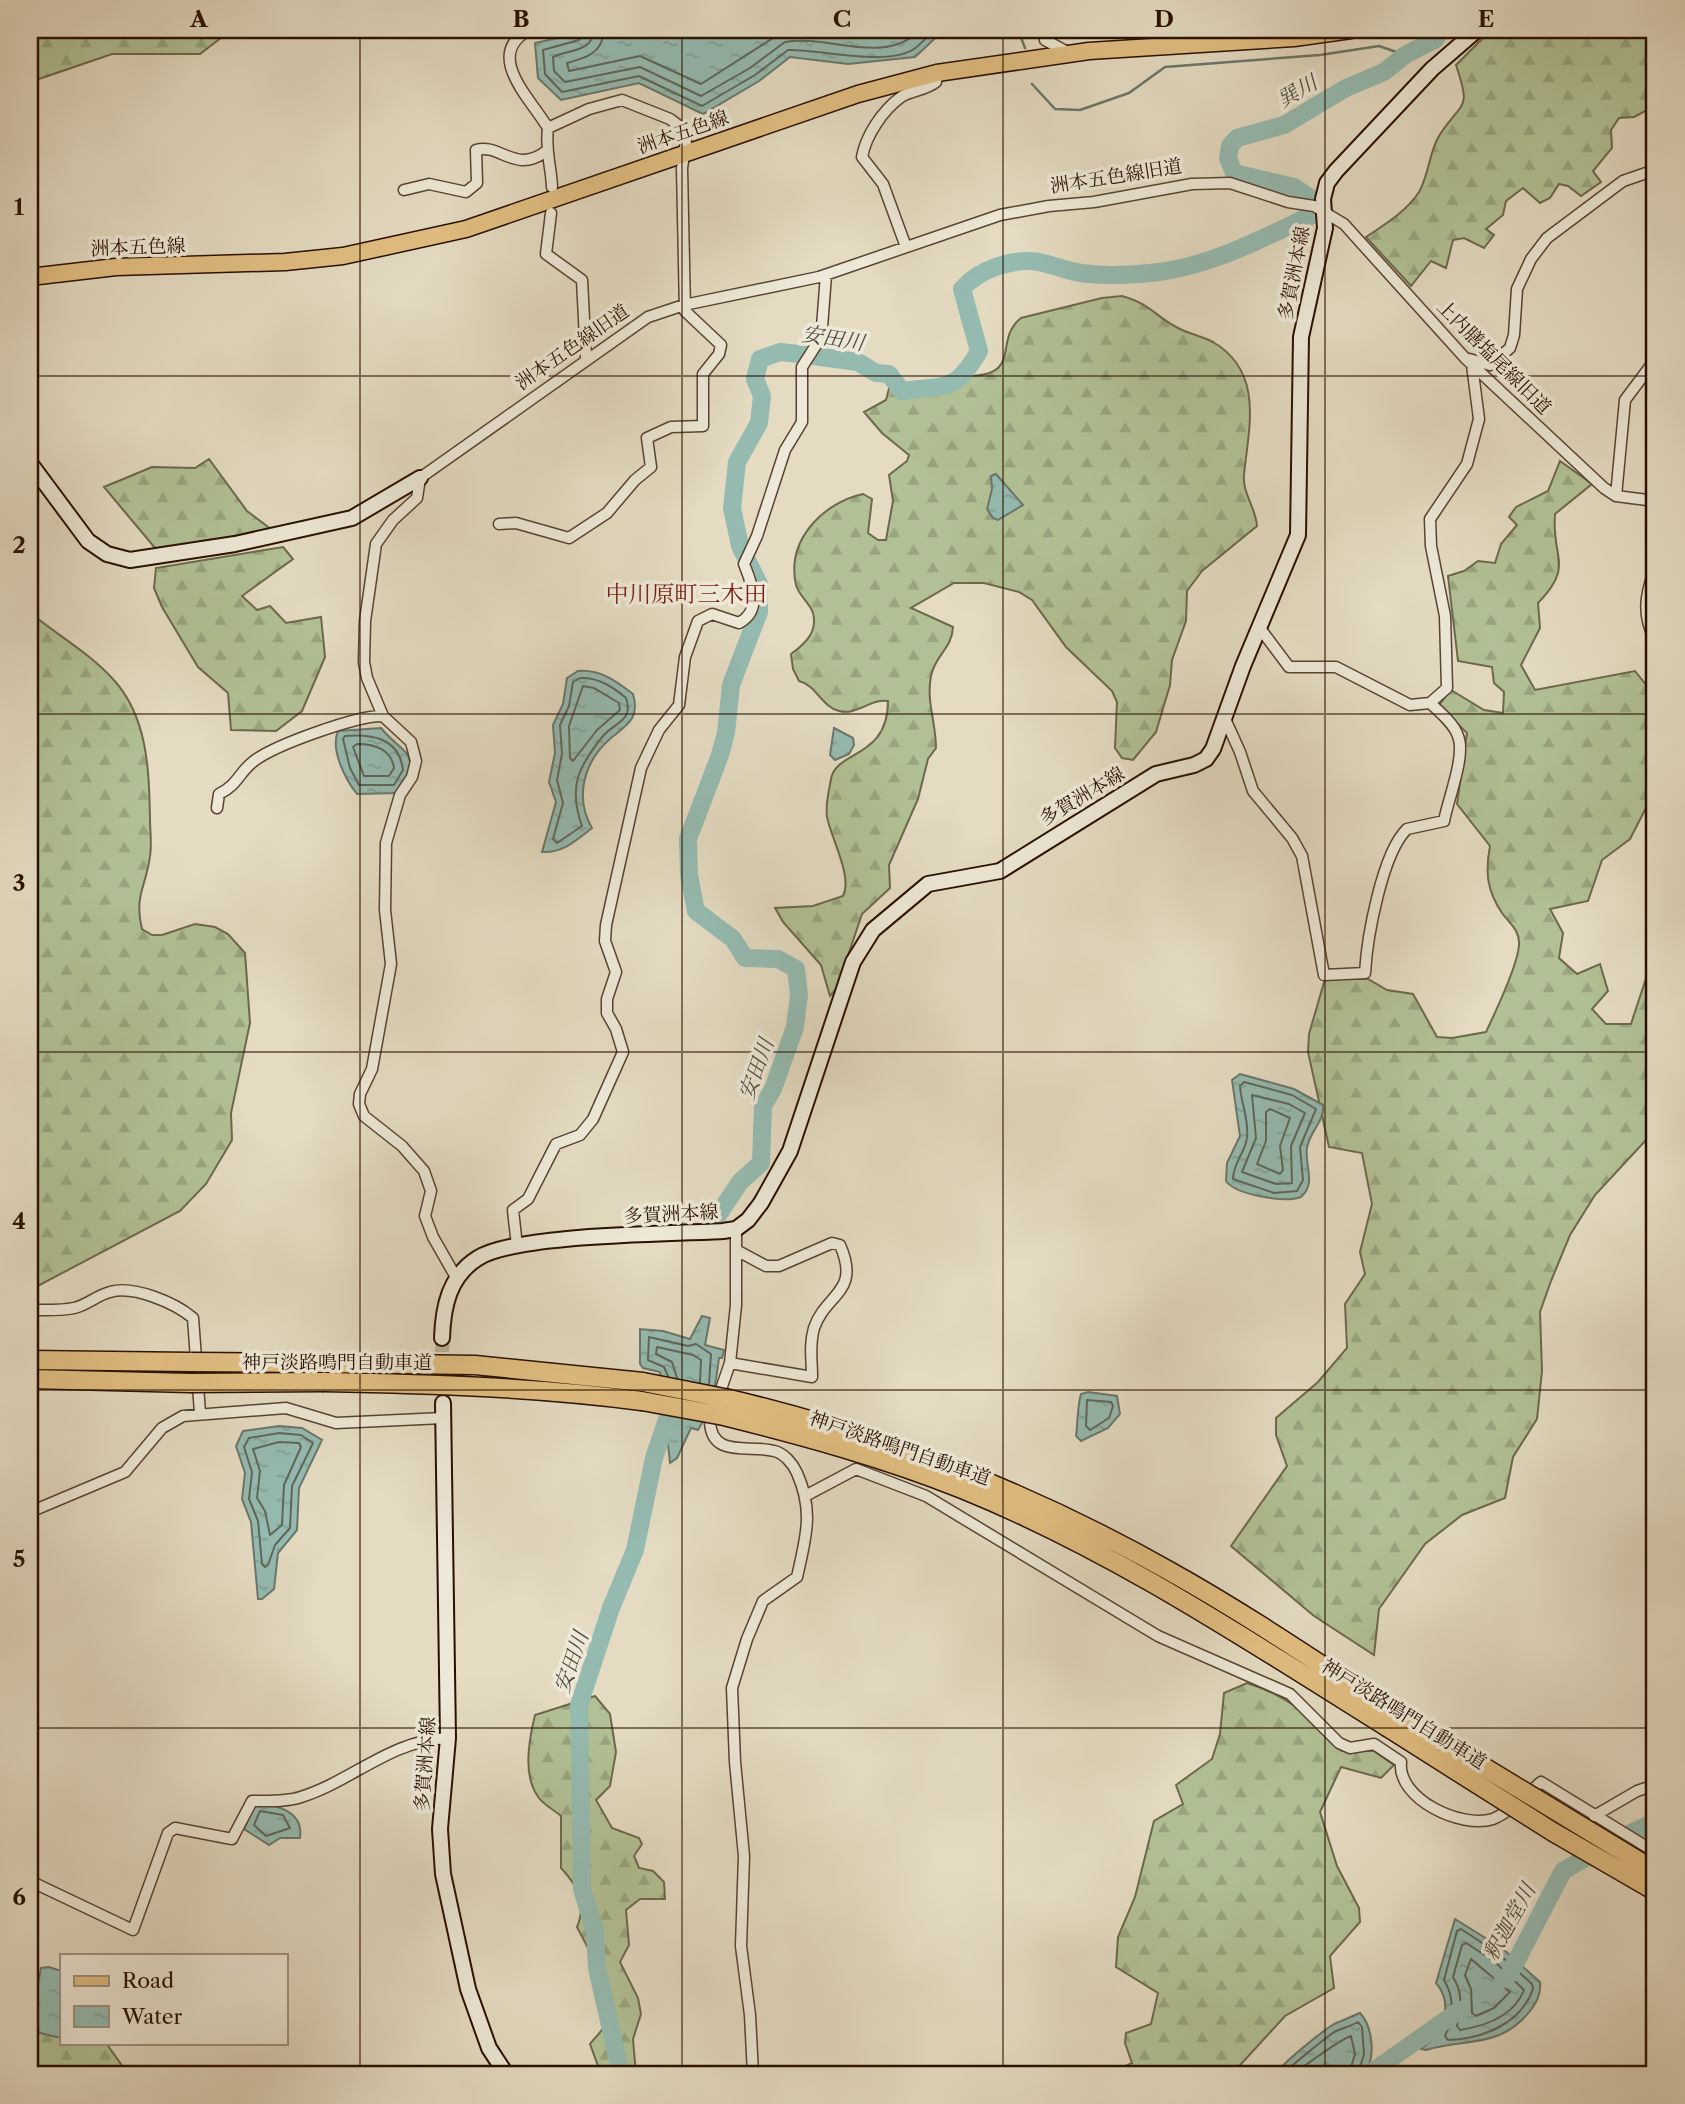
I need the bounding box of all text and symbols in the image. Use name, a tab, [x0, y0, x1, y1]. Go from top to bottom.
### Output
text: A	[189, 5, 209, 33]
text: B	[512, 5, 530, 33]
text: C	[833, 5, 851, 33]
text: D	[1154, 5, 1174, 33]
text: E	[1478, 5, 1494, 33]
water label: 巽川	[1273, 69, 1323, 112]
street label: 洲本五色線	[634, 106, 732, 158]
street label: 洲本五色線旧道	[1049, 154, 1183, 198]
text: 1	[14, 193, 25, 221]
street label: 多賀洲本線	[1274, 224, 1314, 322]
street label: 洲本五色線	[90, 234, 186, 260]
street label: 上内膳塩尾線旧道	[1432, 295, 1556, 419]
street label: 洲本五色線旧道	[511, 299, 633, 395]
water label: 安田川	[800, 321, 868, 356]
text: 2	[12, 531, 26, 559]
district label: 中川原町三木田	[606, 580, 767, 608]
street label: 多賀洲本線	[1035, 762, 1129, 830]
text: 3	[13, 869, 26, 897]
water label: 安田川	[733, 1033, 779, 1103]
street label: 多賀洲本線	[623, 1200, 719, 1228]
text: 4	[12, 1207, 26, 1235]
street label: 神戸淡路鳴門自動車道	[242, 1351, 432, 1374]
street label: 神戸淡路鳴門自動車道	[806, 1406, 994, 1490]
text: 5	[13, 1545, 25, 1573]
water label: 安田川	[549, 1626, 594, 1696]
street label: 神戸淡路鳴門自動車道	[1317, 1654, 1491, 1774]
street label: 多賀洲本線	[410, 1716, 440, 1812]
water label: 釈迦堂川	[1478, 1877, 1541, 1965]
text: 6	[12, 1883, 26, 1911]
legend	[60, 1954, 287, 2044]
text: Road	[122, 1968, 174, 1993]
text: Water	[121, 2004, 182, 2029]

